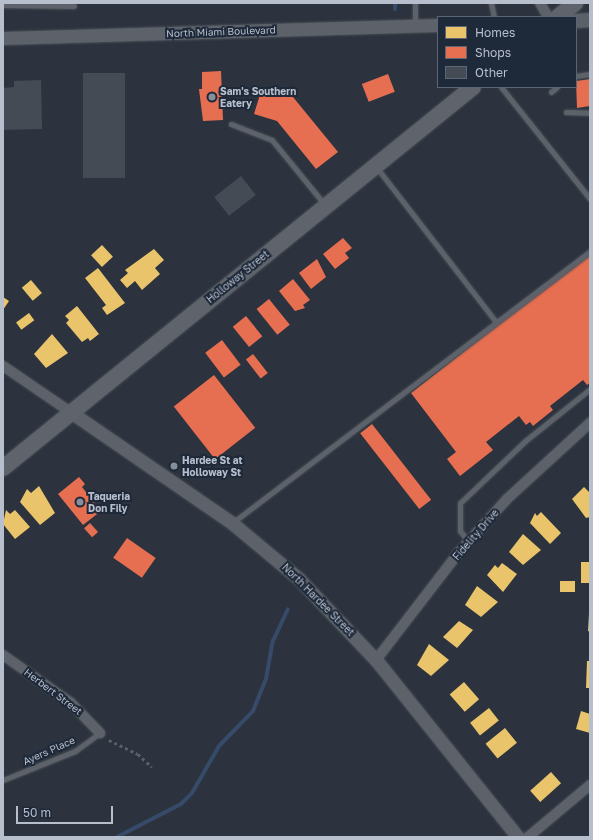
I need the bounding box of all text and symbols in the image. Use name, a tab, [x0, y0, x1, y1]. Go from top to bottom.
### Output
legend	[437, 16, 577, 88]
street label: North Miami Boulevard	[166, 24, 276, 40]
text: Homes	[475, 25, 515, 40]
text: Shops	[475, 45, 511, 60]
text: Other	[475, 65, 508, 80]
place label: Sam's Southern Eatery	[220, 85, 296, 108]
marker: Sam's Southern Eatery	[207, 92, 217, 102]
street label: Holloway Street	[204, 248, 272, 306]
place label: Hardee St at Holloway St	[182, 454, 242, 478]
marker: Hardee St at Holloway St	[169, 461, 179, 471]
place label: Taqueria Don Fily	[88, 490, 130, 514]
marker: Taqueria Don Fily	[75, 497, 85, 507]
street label: Fidelity Drive	[451, 507, 501, 563]
street label: North Hardee Street	[279, 561, 357, 639]
street label: Herbert Street	[22, 666, 84, 718]
street label: Ayers Place	[21, 734, 77, 768]
scale bar	[18, 798, 115, 824]
text: 50 m	[23, 805, 51, 820]

